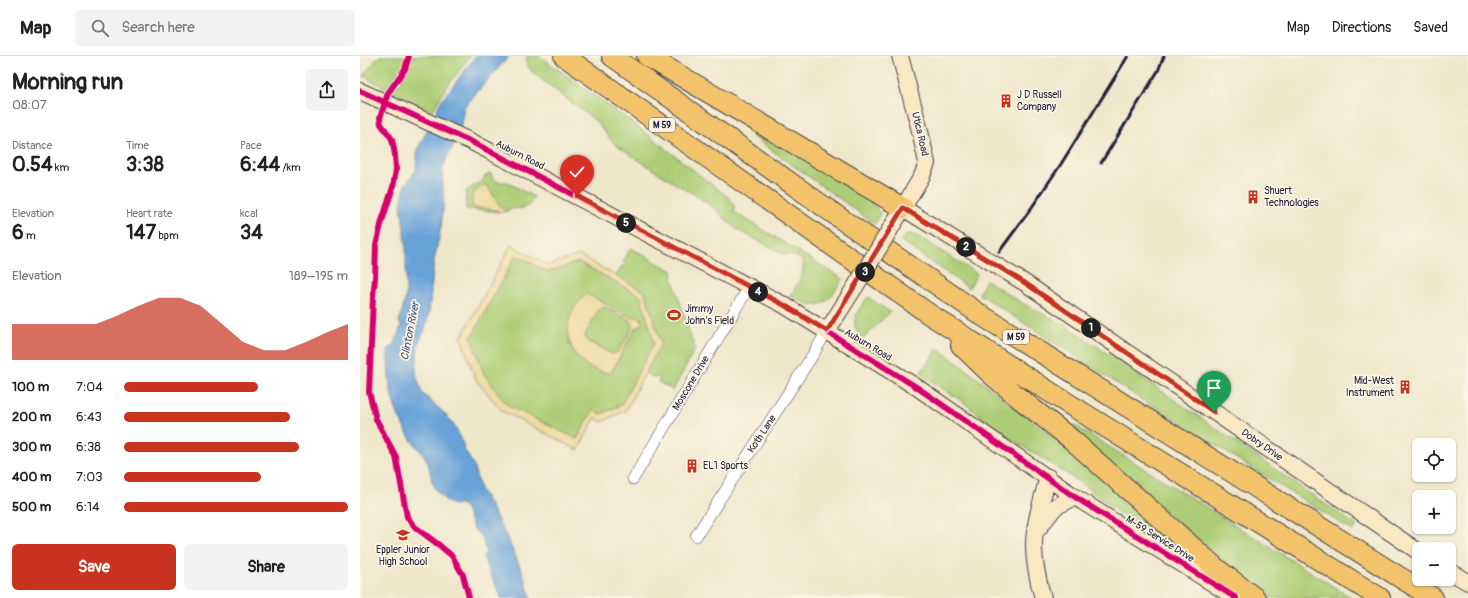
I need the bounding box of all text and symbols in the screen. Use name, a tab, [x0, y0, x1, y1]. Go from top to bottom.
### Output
search box	[75, 10, 355, 46]
text: Map	[20, 16, 51, 40]
icon: search	[89, 17, 111, 39]
text: Search here	[121, 18, 195, 37]
text: Map	[1287, 19, 1310, 36]
text: Directions	[1332, 19, 1391, 36]
text: Saved	[1413, 19, 1448, 36]
text: Morning run	[12, 68, 123, 96]
button: share	[306, 69, 348, 111]
place label: J D Russell Company	[1017, 89, 1062, 113]
building icon: J D Russell Company	[998, 93, 1014, 109]
text: 08:07	[12, 97, 47, 113]
street label: Utica Road	[909, 111, 931, 157]
road number: M 59	[649, 118, 675, 132]
street label: Auburn Road	[494, 138, 546, 172]
text: Distance	[12, 139, 52, 152]
text: Time	[126, 139, 149, 152]
text: Pace	[240, 139, 262, 152]
text: 0.54	[12, 152, 52, 177]
text: 3:38	[126, 152, 164, 177]
text: 6:44	[240, 152, 280, 177]
pin	[560, 155, 594, 196]
text: km	[52, 161, 69, 174]
text: /km	[280, 161, 301, 174]
icon: check	[566, 161, 588, 183]
place label: Shuert Technologies	[1264, 185, 1319, 209]
building icon: Shuert Technologies	[1245, 189, 1261, 205]
text: Elevation	[12, 207, 54, 220]
text: Heart rate	[126, 207, 172, 220]
text: kcal	[240, 207, 258, 220]
pin: 5	[616, 213, 636, 233]
text: 5	[623, 216, 629, 229]
text: 6	[12, 220, 24, 245]
text: 147	[126, 220, 156, 245]
text: 34	[240, 220, 263, 245]
text: m	[24, 229, 36, 242]
text: bpm	[156, 229, 179, 242]
pin: 2	[956, 237, 976, 257]
text: 2	[963, 240, 969, 253]
pin: 3	[855, 262, 875, 282]
text: 3	[862, 265, 868, 278]
text: Elevation	[12, 268, 62, 284]
text: 189–195 m	[289, 268, 348, 284]
pin: 4	[748, 282, 768, 302]
text: 4	[755, 285, 761, 298]
water label: Clinton River	[398, 299, 422, 361]
place label: Jimmy John's Field	[685, 303, 734, 327]
sports icon: Jimmy John's Field	[666, 307, 682, 323]
pin: 1	[1081, 318, 1101, 338]
text: 1	[1089, 321, 1093, 334]
street label: Auburn Road	[842, 326, 894, 364]
road number: M 59	[1003, 330, 1029, 344]
street label: Moscone Drive	[670, 353, 712, 412]
pin	[1197, 371, 1231, 412]
place label: Mid-West Instrument	[1346, 375, 1395, 399]
icon: arrive	[1203, 377, 1225, 399]
text: 100 m	[12, 379, 49, 395]
text: 7:04	[76, 379, 103, 395]
building icon: Mid-West Instrument	[1397, 379, 1413, 395]
text: 200 m	[12, 409, 51, 425]
text: 6:43	[76, 409, 102, 425]
street label: Koth Lane	[745, 413, 779, 455]
street label: Dobry Drive	[1239, 426, 1285, 464]
map controls	[1412, 438, 1456, 586]
button: locate	[1412, 438, 1456, 482]
text: 300 m	[12, 439, 51, 455]
text: 6:38	[76, 439, 101, 455]
building icon: EL1 Sports	[684, 458, 700, 474]
place label: EL1 Sports	[703, 460, 748, 472]
text: 400 m	[12, 469, 52, 485]
text: 7:03	[76, 469, 102, 485]
button: +	[1412, 490, 1456, 534]
text: 500 m	[12, 499, 51, 515]
text: 6:14	[76, 499, 100, 515]
street label: M-59 Service Drive	[1124, 513, 1196, 565]
school or university icon: Eppler Junior High School	[395, 527, 411, 543]
button: −	[1412, 542, 1456, 586]
button: Save	[12, 544, 176, 590]
button: Share	[184, 544, 348, 590]
place label: Eppler Junior High School	[376, 544, 430, 568]

